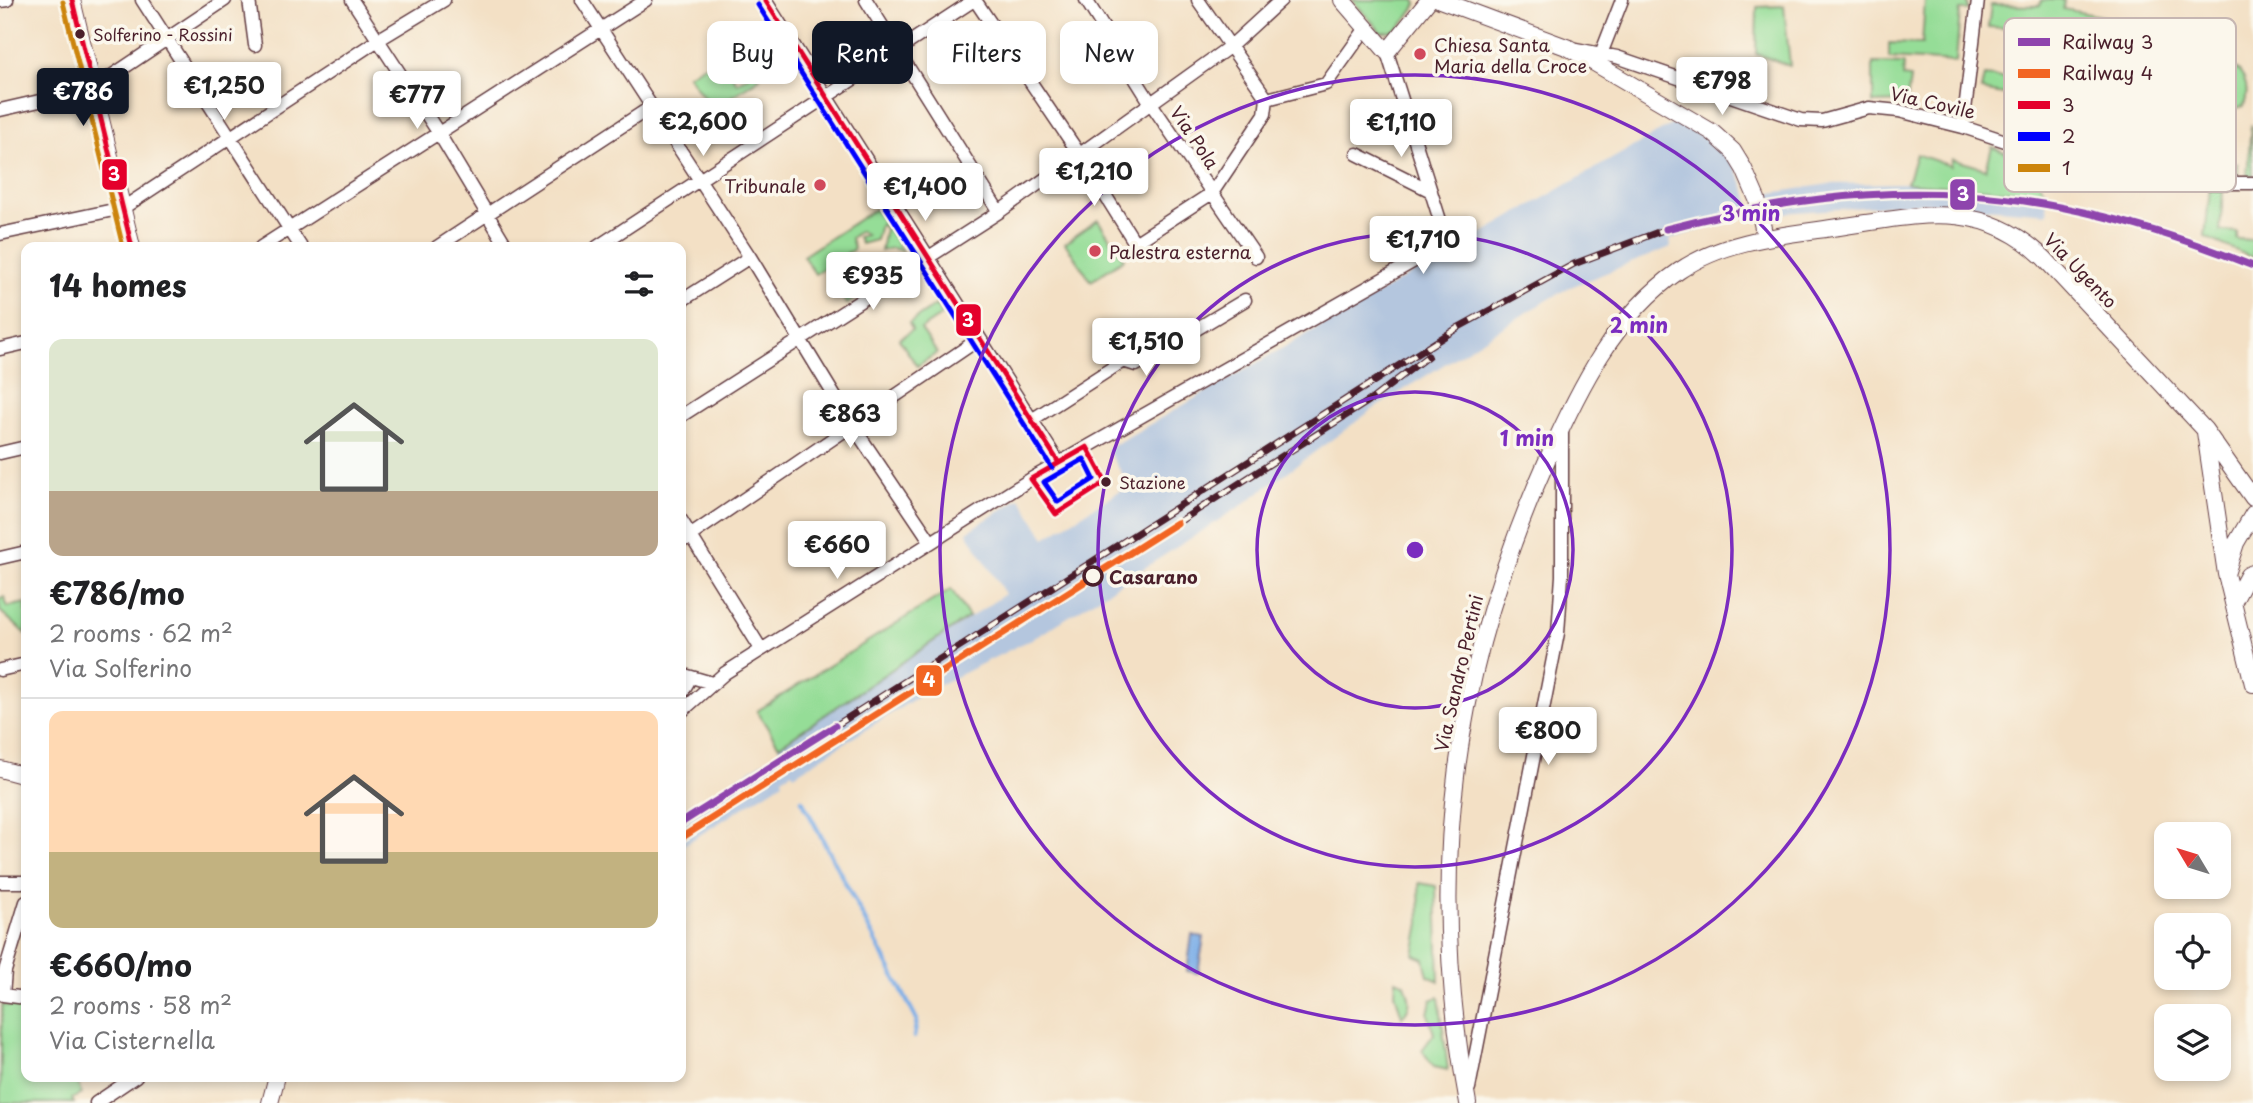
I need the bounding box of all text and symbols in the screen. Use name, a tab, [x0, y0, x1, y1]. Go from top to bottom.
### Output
legend	[2004, 18, 2236, 192]
chip: Buy	[707, 21, 798, 84]
chip: Rent	[812, 21, 913, 84]
chip: Filters	[927, 21, 1046, 84]
chip: New	[1060, 21, 1158, 84]
place label: Solferino - Rossini	[93, 22, 233, 46]
marker: Solferino - Rossini	[73, 27, 87, 41]
text: Railway 3	[2062, 27, 2153, 55]
place label: Chiesa Santa Maria della Croce	[1434, 31, 1587, 79]
marker: Chiesa Santa Maria della Croce	[1412, 46, 1428, 62]
pin: €798	[1681, 58, 1763, 117]
text: Railway 4	[2062, 58, 2153, 86]
pin: €1,250	[167, 62, 281, 122]
text: €798	[1692, 62, 1752, 97]
text: €1,250	[183, 67, 265, 102]
pin: €786	[42, 68, 124, 128]
pin: €777	[376, 72, 458, 131]
text: €786	[53, 73, 113, 108]
text: €777	[389, 76, 445, 111]
street label: Via Covile	[1888, 79, 1978, 125]
text: 3	[2062, 90, 2075, 118]
pin: €2,600	[646, 99, 760, 158]
street label: Via Pola	[1164, 100, 1226, 174]
pin: €1,110	[1344, 100, 1458, 159]
text: €2,600	[659, 103, 747, 138]
text: €1,110	[1366, 104, 1436, 139]
text: 2	[2062, 121, 2075, 149]
pin: €1,210	[1037, 148, 1151, 208]
text: €1,210	[1055, 153, 1133, 188]
text: 1	[2062, 153, 2071, 181]
line badge: 3	[101, 158, 128, 191]
text: 3	[108, 159, 120, 187]
pin: €1,400	[868, 164, 982, 223]
text: €1,400	[883, 168, 967, 203]
place label: Tribunale	[724, 172, 806, 199]
marker: Tribunale	[812, 177, 828, 193]
line badge: 3	[1949, 178, 1976, 211]
text: 3	[1957, 179, 1969, 207]
text: 3 min	[1721, 196, 1781, 228]
pin: €1,710	[1366, 216, 1480, 276]
text: €1,710	[1386, 221, 1460, 256]
street label: Via Ugento	[2038, 226, 2124, 314]
place label: Palestra esterna	[1109, 238, 1252, 265]
marker: Palestra esterna	[1087, 243, 1103, 259]
pin: €935	[832, 252, 914, 312]
text: €935	[842, 257, 904, 292]
text: 14 homes	[49, 262, 187, 307]
icon: filters	[620, 265, 658, 303]
line badge: 3	[955, 303, 982, 337]
text: 3	[962, 305, 974, 333]
text: 2 min	[1610, 308, 1668, 340]
pin: €1,510	[1089, 318, 1203, 378]
text: €1,510	[1108, 323, 1184, 358]
icon: home	[291, 384, 417, 510]
pin: €863	[809, 391, 891, 450]
text: €863	[819, 395, 881, 430]
text: 1 min	[1500, 421, 1554, 453]
place label: Stazione	[1119, 470, 1186, 494]
marker: Stazione	[1099, 475, 1113, 489]
pin: €660	[796, 522, 878, 581]
text: €660	[804, 526, 870, 561]
centre of rings	[1403, 538, 1427, 562]
place label: Casarano	[1109, 563, 1198, 590]
marker: Casarano	[1083, 566, 1103, 586]
text: €786/mo	[49, 570, 185, 615]
street label: Via Sandro Pertini	[1427, 592, 1489, 754]
text: 2 rooms · 62 m²	[49, 615, 233, 650]
text: Via Solferino	[49, 650, 192, 685]
line badge: 4	[915, 664, 943, 697]
text: 4	[923, 665, 936, 693]
pin: €800	[1507, 708, 1589, 767]
text: €800	[1515, 712, 1581, 747]
icon: home	[291, 756, 417, 882]
north arrow	[2154, 822, 2231, 900]
map controls	[2154, 822, 2231, 1081]
button: locate	[2154, 913, 2231, 990]
text: €660/mo	[49, 942, 192, 987]
text: 2 rooms · 58 m²	[49, 987, 232, 1022]
button: layers	[2154, 1004, 2231, 1081]
text: Via Cisternella	[49, 1022, 215, 1057]

